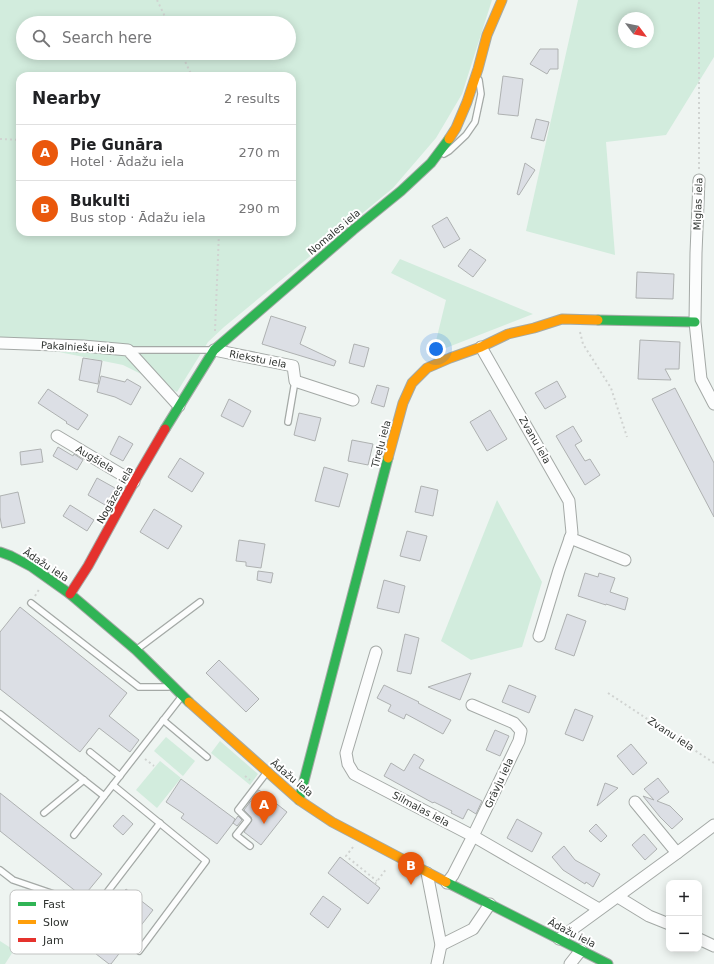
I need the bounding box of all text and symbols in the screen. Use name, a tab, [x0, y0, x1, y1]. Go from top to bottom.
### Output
north arrow	[618, 12, 654, 48]
search box	[16, 16, 296, 60]
icon: search	[30, 27, 52, 49]
text: Search here	[62, 29, 152, 47]
text: Nearby	[32, 88, 101, 108]
text: 2 results	[224, 91, 280, 106]
text: Pie Gunāra	[70, 136, 163, 154]
text: A	[40, 145, 50, 160]
text: 270 m	[238, 145, 280, 160]
text: Hotel · Ādažu iela	[70, 154, 184, 169]
street label: Miglas iela	[692, 177, 704, 231]
text: Bukulti	[70, 192, 130, 210]
text: B	[40, 201, 50, 216]
text: 290 m	[238, 201, 280, 216]
street label: Nomales iela	[306, 207, 362, 257]
text: Bus stop · Ādažu iela	[70, 210, 206, 225]
your location	[426, 339, 446, 359]
street label: Pakalniešu iela	[41, 340, 115, 354]
street label: Riekstu iela	[228, 348, 288, 370]
street label: Zvanu iela	[517, 414, 553, 466]
street label: Tīreļu iela	[369, 419, 394, 470]
street label: Augšiela	[74, 443, 116, 475]
street label: Nogāzes iela	[95, 464, 135, 526]
street label: Ādažu iela	[21, 545, 71, 584]
street label: Zvanu iela	[646, 715, 696, 753]
street label: Ādažu iela	[269, 756, 316, 799]
street label: Grāvju iela	[483, 756, 515, 810]
street label: Silmalas iela	[391, 789, 451, 829]
pin: A	[251, 791, 277, 824]
pin: B	[398, 852, 424, 885]
map controls	[666, 880, 702, 952]
button: +	[666, 880, 702, 916]
legend	[10, 890, 142, 954]
text: Fast	[43, 898, 66, 911]
street label: Ādažu iela	[546, 915, 598, 950]
text: Slow	[43, 916, 69, 929]
button: −	[666, 916, 702, 952]
text: Jam	[42, 934, 64, 947]

